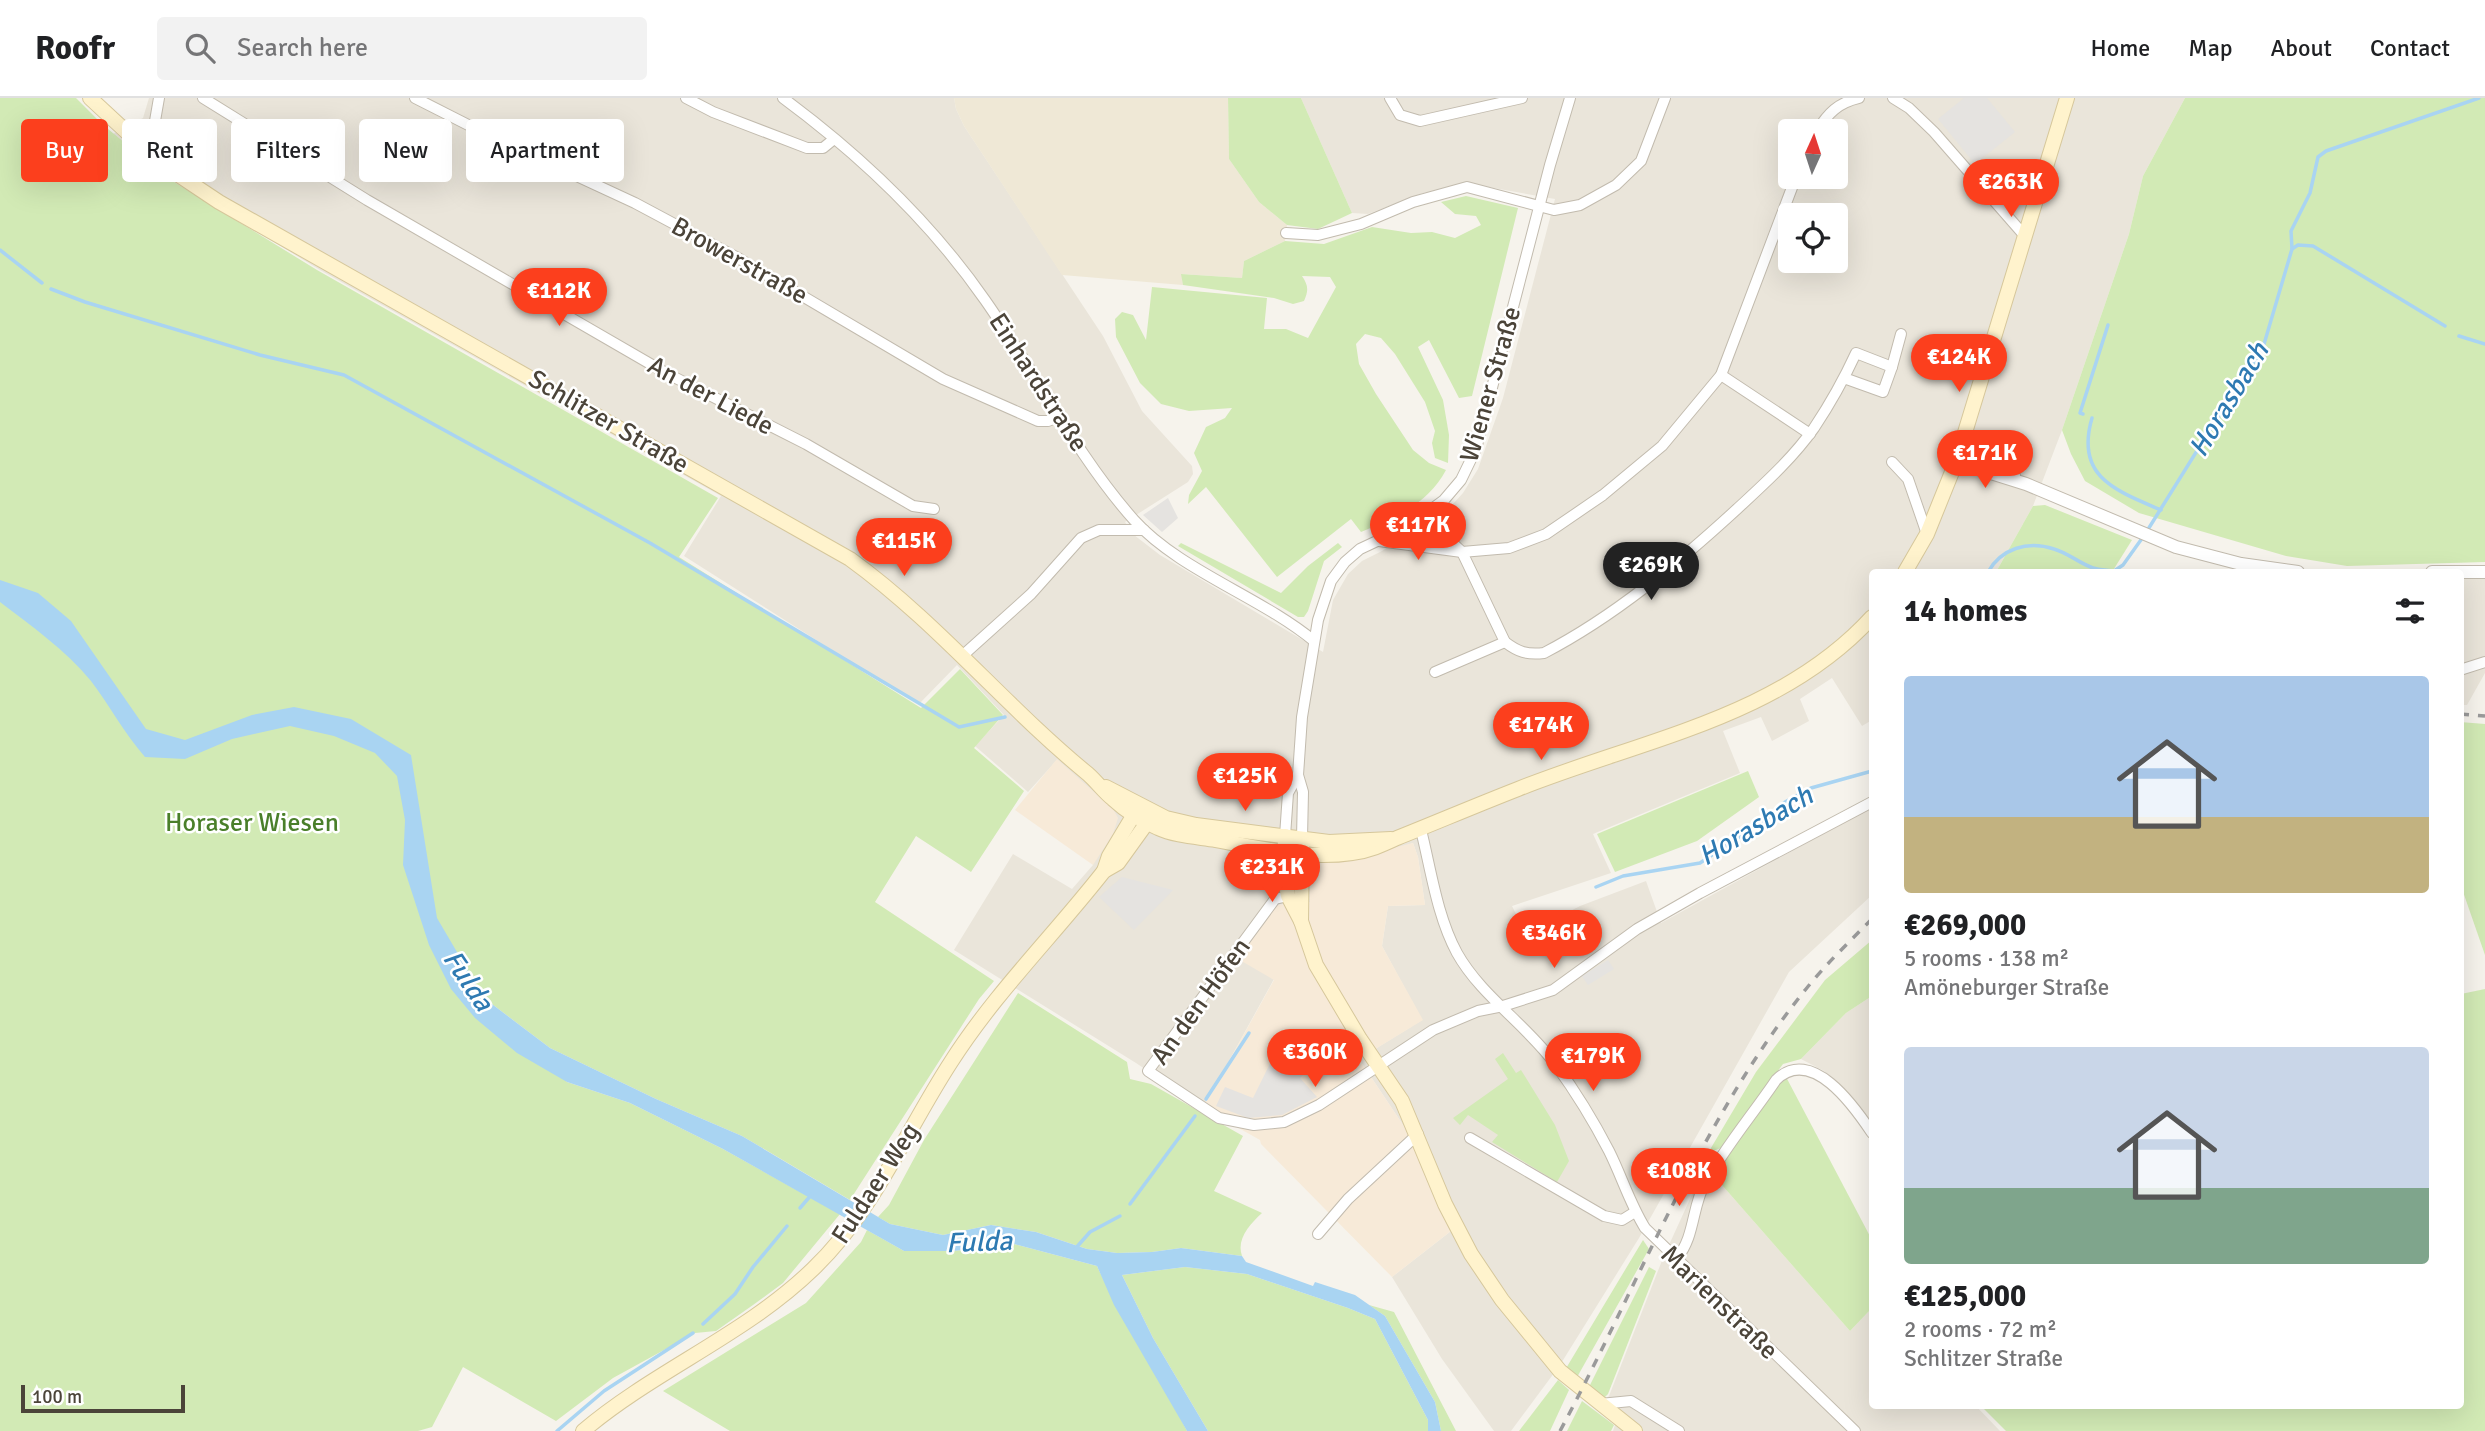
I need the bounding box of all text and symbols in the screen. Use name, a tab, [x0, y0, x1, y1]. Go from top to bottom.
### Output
search box	[157, 17, 647, 80]
text: Roofr	[35, 28, 115, 69]
icon: search	[181, 29, 219, 67]
text: Search here	[237, 32, 368, 64]
text: Home	[2090, 33, 2150, 63]
text: Map	[2188, 33, 2233, 63]
text: About	[2271, 33, 2332, 63]
text: Contact	[2370, 33, 2450, 63]
chip: Buy	[21, 119, 108, 182]
chip: Rent	[122, 119, 217, 182]
chip: Filters	[231, 119, 345, 182]
chip: New	[359, 119, 452, 182]
chip: Apartment	[466, 119, 624, 182]
north arrow	[1778, 119, 1848, 189]
map controls	[1778, 119, 1848, 273]
pin: €263K	[1962, 159, 2060, 219]
text: €263K	[1979, 167, 2043, 196]
button: locate	[1778, 203, 1848, 273]
street label: Browerstraße	[666, 210, 813, 311]
pin: €112K	[510, 268, 608, 328]
text: €112K	[527, 276, 591, 305]
street label: Wiener Straße	[1454, 303, 1528, 466]
street label: Einhardstraße	[982, 307, 1095, 458]
pin: €124K	[1910, 334, 2008, 394]
water label: Horasbach	[2182, 336, 2277, 463]
text: €124K	[1927, 342, 1991, 371]
street label: An der Liede	[642, 349, 779, 442]
street label: Schlitzer Straße	[523, 363, 694, 481]
pin: €171K	[1936, 430, 2034, 490]
text: €171K	[1953, 438, 2017, 467]
pin: €117K	[1369, 503, 1467, 562]
text: €117K	[1386, 510, 1450, 539]
pin: €115K	[855, 518, 953, 578]
text: €115K	[872, 526, 936, 555]
pin: €269K	[1602, 542, 1700, 602]
text: €269K	[1619, 550, 1683, 579]
icon: filters	[2391, 592, 2429, 630]
text: 14 homes	[1904, 593, 2027, 630]
pin: €174K	[1492, 702, 1590, 762]
text: €174K	[1509, 710, 1573, 739]
icon: home	[2104, 721, 2230, 847]
pin: €125K	[1196, 754, 1294, 813]
text: €125K	[1213, 761, 1277, 790]
water label: Horasbach	[1692, 778, 1819, 873]
park label: Horaser Wiesen	[165, 807, 339, 839]
pin: €231K	[1223, 844, 1321, 904]
text: €231K	[1240, 852, 1304, 881]
text: €269,000	[1904, 907, 2026, 944]
pin: €346K	[1505, 910, 1603, 970]
text: €346K	[1522, 918, 1586, 947]
street label: An den Höfen	[1144, 932, 1258, 1071]
water label: Fulda	[436, 944, 501, 1018]
text: 5 rooms · 138 m²	[1904, 944, 2069, 973]
text: Amöneburger Straße	[1904, 973, 2109, 1002]
pin: €360K	[1266, 1030, 1364, 1089]
pin: €179K	[1544, 1034, 1642, 1093]
text: €360K	[1283, 1037, 1347, 1066]
text: €179K	[1561, 1041, 1625, 1070]
icon: home	[2104, 1092, 2230, 1218]
street label: Fuldaer Weg	[825, 1117, 927, 1250]
pin: €108K	[1630, 1148, 1728, 1208]
text: €108K	[1647, 1156, 1711, 1185]
water label: Fulda	[945, 1224, 1014, 1260]
street label: Marienstraße	[1654, 1239, 1785, 1367]
text: €125,000	[1904, 1278, 2026, 1315]
text: 2 rooms · 72 m²	[1904, 1315, 2057, 1344]
text: Schlitzer Straße	[1904, 1344, 2063, 1373]
scale bar	[21, 1382, 186, 1414]
text: 100 m	[32, 1385, 82, 1409]

